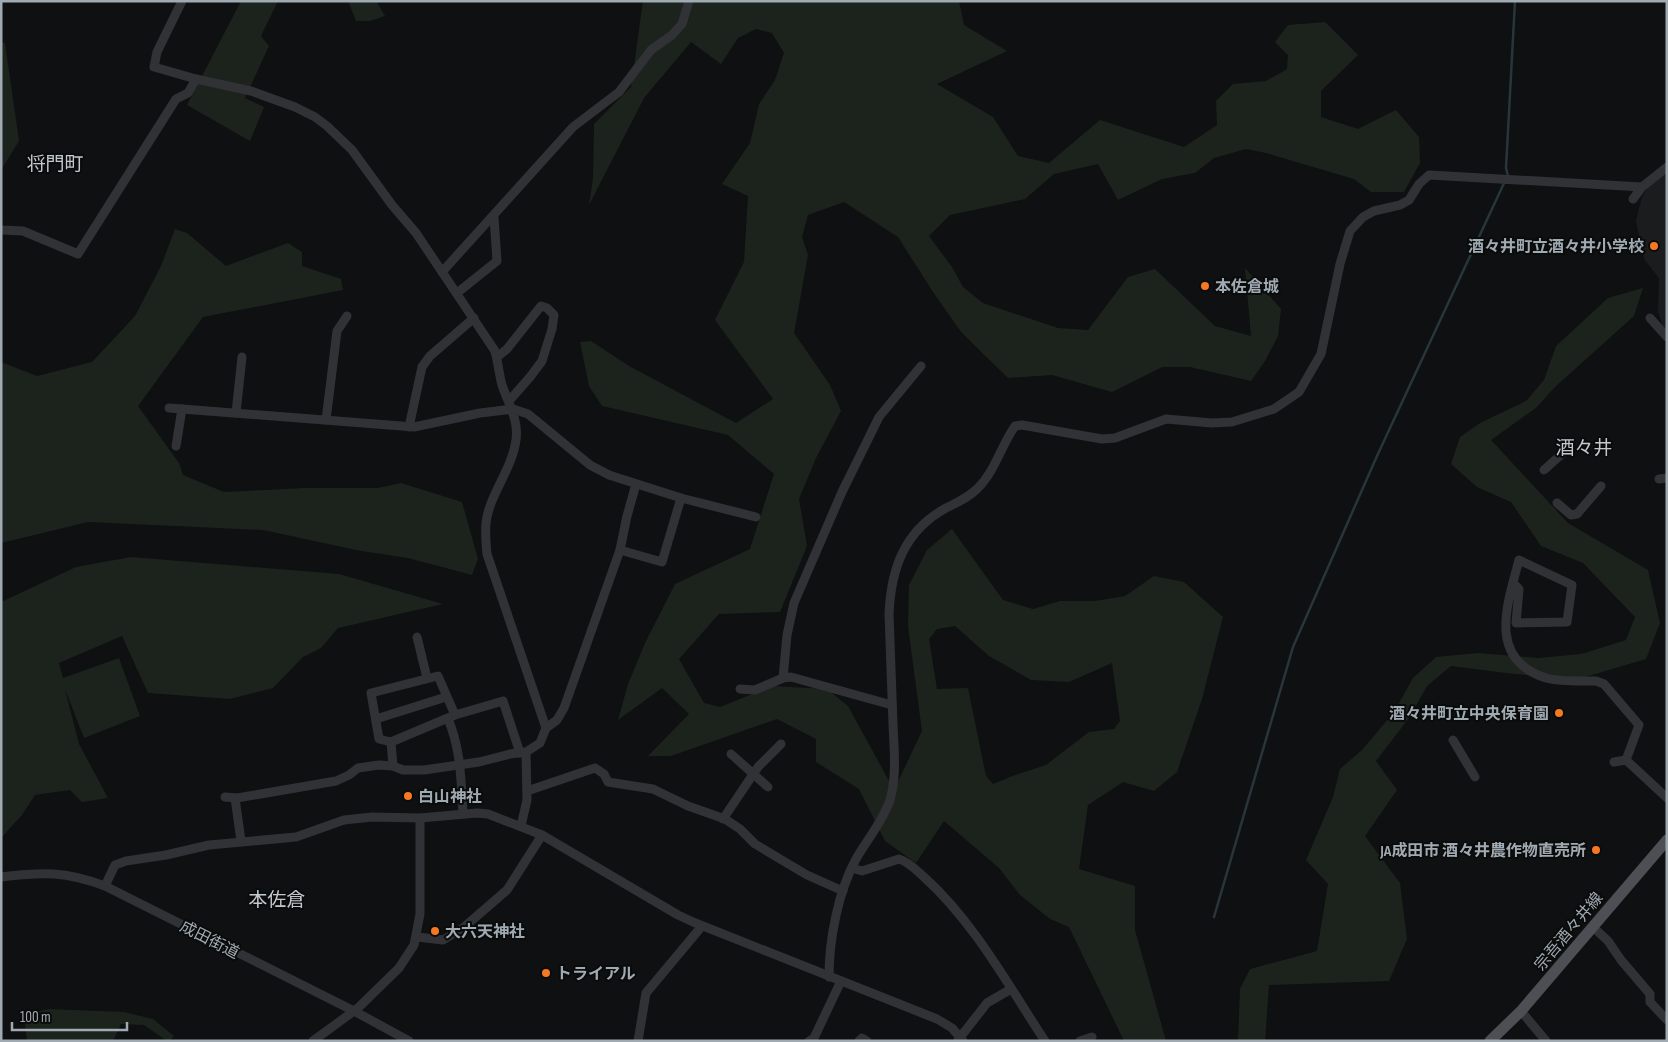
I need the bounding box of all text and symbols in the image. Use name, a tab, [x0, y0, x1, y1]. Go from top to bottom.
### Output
district label: 将門町	[26, 153, 84, 176]
place label: 酒々井町立酒々井小学校	[1468, 237, 1644, 257]
marker: 酒々井町立酒々井小学校	[1648, 240, 1660, 252]
place label: 本佐倉城	[1215, 277, 1279, 297]
marker: 本佐倉城	[1199, 280, 1211, 292]
district label: 酒々井	[1555, 437, 1613, 460]
place label: 酒々井町立中央保育園	[1389, 704, 1549, 724]
marker: 酒々井町立中央保育園	[1553, 707, 1565, 719]
place label: 白山神社	[418, 787, 482, 807]
marker: 白山神社	[402, 790, 414, 802]
place label: JA成田市 酒々井農作物直売所	[1379, 841, 1586, 861]
marker: JA成田市 酒々井農作物直売所	[1590, 844, 1602, 856]
district label: 本佐倉	[248, 889, 306, 912]
street label: 宗吾酒々井線	[1531, 889, 1607, 975]
street label: 成田街道	[176, 917, 242, 963]
place label: 大六天神社	[445, 922, 525, 942]
marker: 大六天神社	[429, 925, 441, 937]
place label: トライアル	[556, 965, 636, 984]
marker: トライアル	[540, 967, 552, 979]
scale bar	[12, 1000, 128, 1032]
text: 100 m	[20, 1008, 51, 1027]

